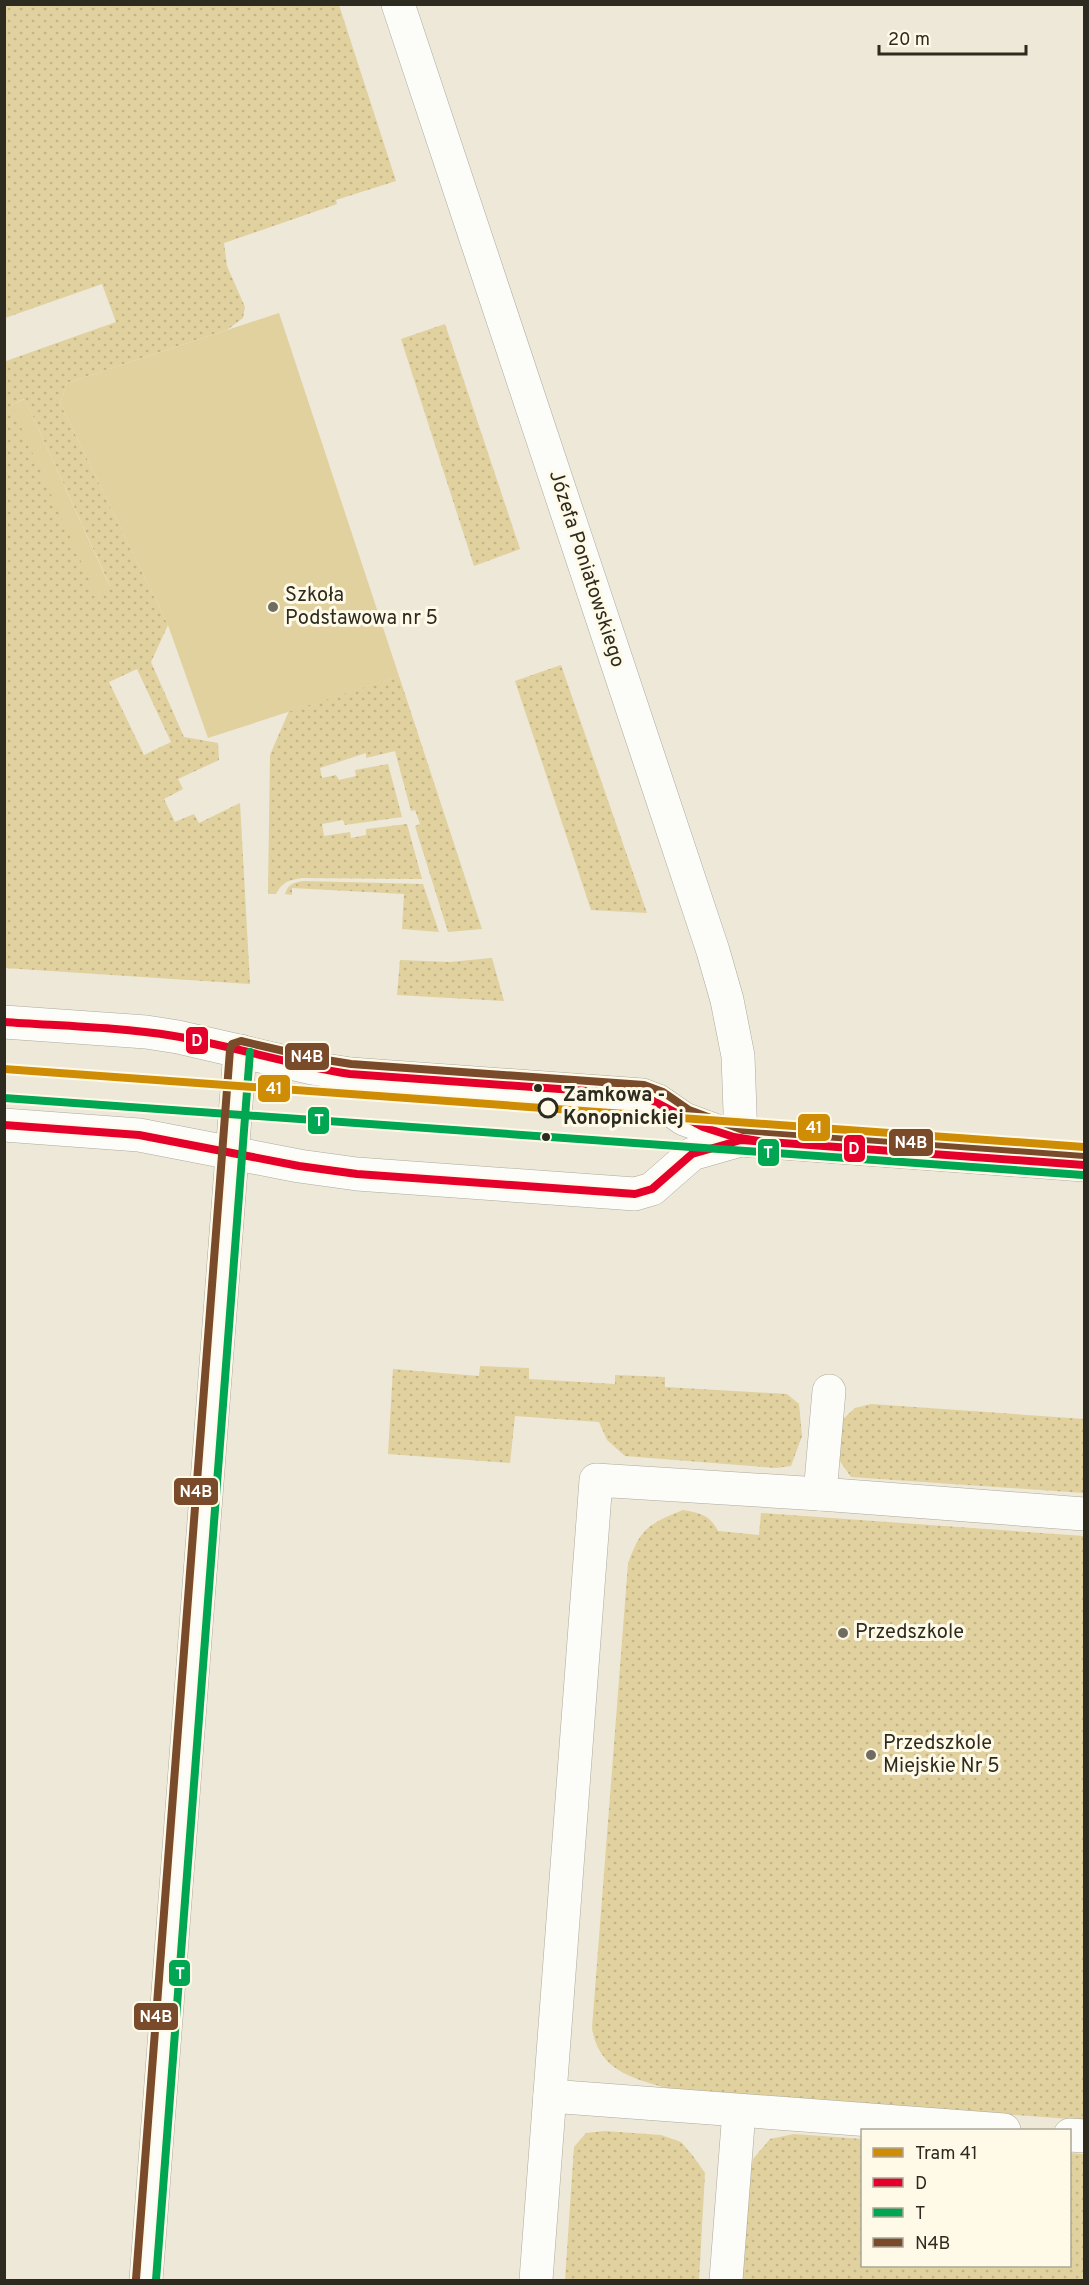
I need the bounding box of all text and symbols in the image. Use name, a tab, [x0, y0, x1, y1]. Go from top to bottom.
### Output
scale bar	[879, 18, 1026, 56]
text: 20 m	[888, 29, 930, 52]
street label: Józefa Poniatowskiego	[542, 467, 630, 671]
place label: Szkoła Podstawowa nr 5	[285, 583, 438, 632]
marker: Szkoła Podstawowa nr 5	[266, 600, 280, 614]
line badge: D	[185, 1026, 209, 1055]
text: D	[191, 1032, 203, 1052]
line badge: N4B	[284, 1042, 330, 1071]
text: N4B	[291, 1048, 323, 1068]
line badge: 41	[257, 1074, 291, 1103]
text: 41	[266, 1080, 282, 1100]
unlabelled marker	[532, 1082, 544, 1094]
place label: Zamkowa - Konopnickiej	[563, 1083, 684, 1132]
marker: Zamkowa - Konopnickiej	[538, 1098, 558, 1118]
line badge: T	[307, 1106, 330, 1135]
text: T	[314, 1112, 324, 1132]
line badge: 41	[797, 1113, 831, 1142]
text: 41	[806, 1119, 822, 1139]
line badge: N4B	[888, 1128, 934, 1157]
unlabelled marker	[540, 1131, 552, 1143]
line badge: D	[843, 1134, 866, 1163]
text: N4B	[895, 1134, 927, 1154]
line badge: T	[757, 1138, 780, 1167]
text: D	[848, 1140, 860, 1160]
text: T	[763, 1144, 773, 1164]
line badge: N4B	[173, 1477, 219, 1506]
text: N4B	[180, 1483, 212, 1503]
place label: Przedszkole	[855, 1620, 964, 1646]
marker: Przedszkole	[836, 1626, 850, 1640]
place label: Przedszkole Miejskie Nr 5	[883, 1731, 1000, 1780]
marker: Przedszkole Miejskie Nr 5	[864, 1748, 878, 1762]
line badge: T	[168, 1959, 191, 1987]
text: T	[175, 1965, 185, 1985]
line badge: N4B	[133, 2002, 179, 2031]
text: N4B	[140, 2008, 172, 2028]
legend	[861, 2129, 1071, 2267]
text: Tram 41	[915, 2143, 978, 2166]
text: D	[915, 2173, 927, 2196]
text: T	[915, 2203, 926, 2226]
text: N4B	[915, 2233, 950, 2256]

